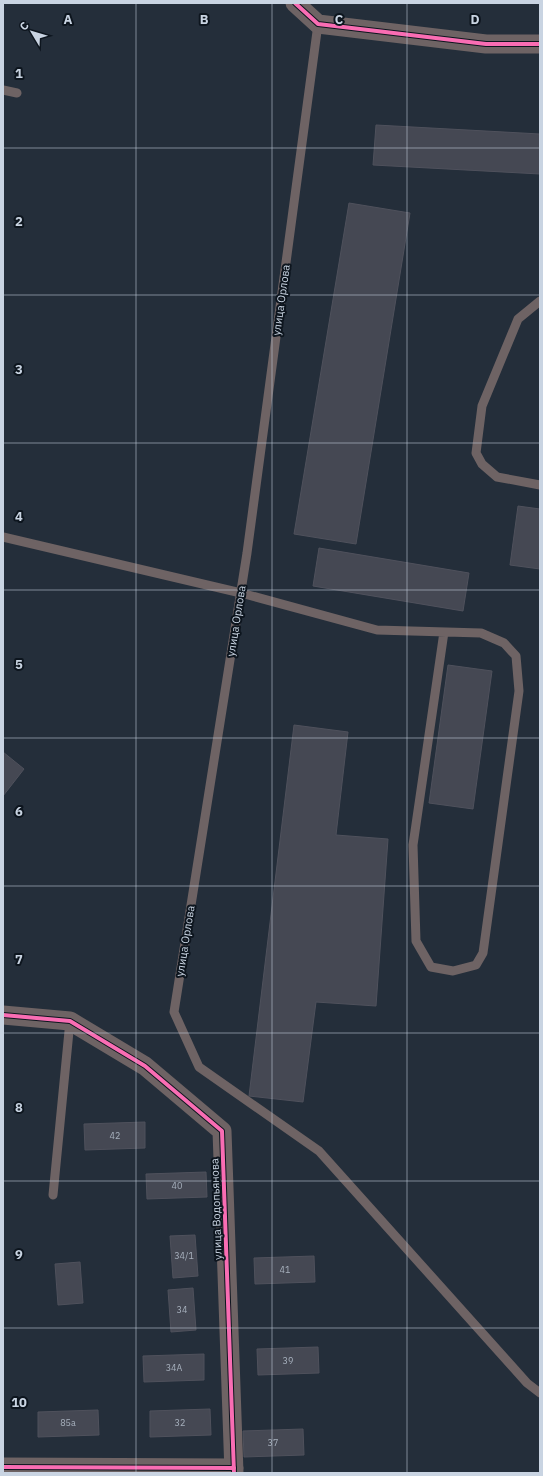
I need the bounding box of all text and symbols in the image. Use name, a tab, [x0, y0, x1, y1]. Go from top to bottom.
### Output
text: A	[64, 11, 73, 28]
text: B	[200, 11, 209, 28]
text: C	[335, 11, 344, 28]
text: D	[470, 11, 480, 28]
north arrow	[12, 12, 52, 52]
text: С	[16, 19, 32, 33]
text: 1	[15, 65, 23, 82]
text: 2	[15, 213, 23, 230]
street label: улица Орлова	[269, 263, 293, 336]
text: 3	[15, 361, 23, 378]
text: 4	[15, 508, 23, 525]
street label: улица Орлова	[223, 584, 249, 657]
text: 5	[15, 656, 23, 673]
text: 6	[15, 803, 23, 820]
street label: улица Орлова	[172, 904, 198, 977]
text: 7	[15, 951, 23, 968]
text: 8	[15, 1099, 23, 1116]
house number: 42	[110, 1130, 120, 1141]
street label: улица Водопьянова	[207, 1158, 225, 1260]
house number: 40	[172, 1180, 182, 1191]
text: 9	[15, 1246, 23, 1263]
house number: 34/1	[174, 1250, 194, 1261]
house number: 41	[280, 1264, 290, 1275]
house number: 34	[177, 1304, 187, 1315]
house number: 39	[283, 1355, 293, 1366]
house number: 34А	[166, 1362, 183, 1373]
text: 10	[11, 1394, 27, 1411]
house number: 85а	[60, 1417, 76, 1428]
house number: 32	[175, 1417, 185, 1428]
house number: 37	[268, 1437, 278, 1448]

